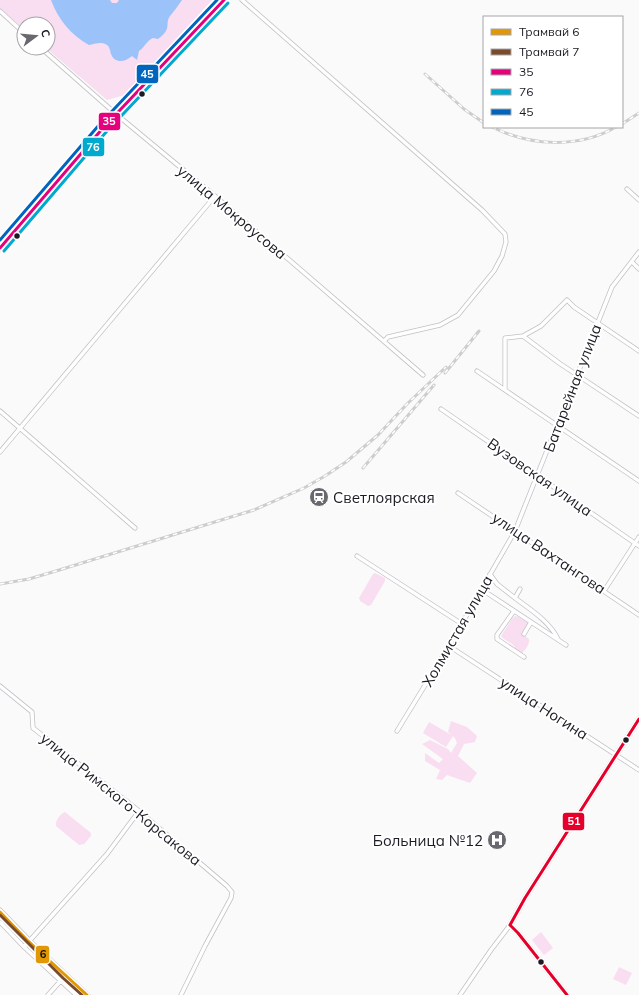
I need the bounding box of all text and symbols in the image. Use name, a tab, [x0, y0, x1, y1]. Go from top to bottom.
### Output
north arrow	[16, 16, 56, 56]
legend	[483, 16, 623, 128]
text: Трамвай 6	[519, 24, 580, 39]
text: С	[38, 28, 54, 39]
text: Трамвай 7	[519, 44, 580, 59]
line badge: 45	[136, 64, 159, 84]
text: 35	[519, 64, 533, 79]
text: 45	[140, 67, 154, 81]
text: 76	[519, 84, 533, 99]
unlabelled marker	[137, 89, 147, 99]
text: 45	[519, 104, 533, 119]
line badge: 35	[98, 112, 121, 131]
text: 35	[102, 114, 116, 128]
line badge: 76	[82, 137, 105, 157]
text: 76	[86, 140, 100, 154]
street label: улица Мокроусова	[173, 161, 291, 263]
unlabelled marker	[12, 231, 22, 241]
street label: Батарейная улица	[539, 321, 605, 455]
street label: Вузовская улица	[484, 434, 596, 520]
station icon: Светлоярская	[308, 486, 330, 508]
place label: Светлоярская	[333, 488, 435, 507]
street label: улица Вахтангова	[489, 508, 609, 598]
street label: Холмистая улица	[417, 572, 497, 690]
street label: улица Ногина	[496, 672, 592, 744]
street label: улица Римского-Корсакова	[37, 728, 205, 870]
unlabelled marker	[621, 735, 631, 745]
line badge: 51	[562, 812, 585, 831]
text: 51	[567, 814, 581, 828]
hospital icon: Больница №12	[486, 829, 508, 851]
place label: Больница №12	[373, 831, 483, 850]
line badge: 6	[35, 945, 50, 964]
text: 6	[40, 947, 47, 961]
unlabelled marker	[536, 957, 546, 967]

